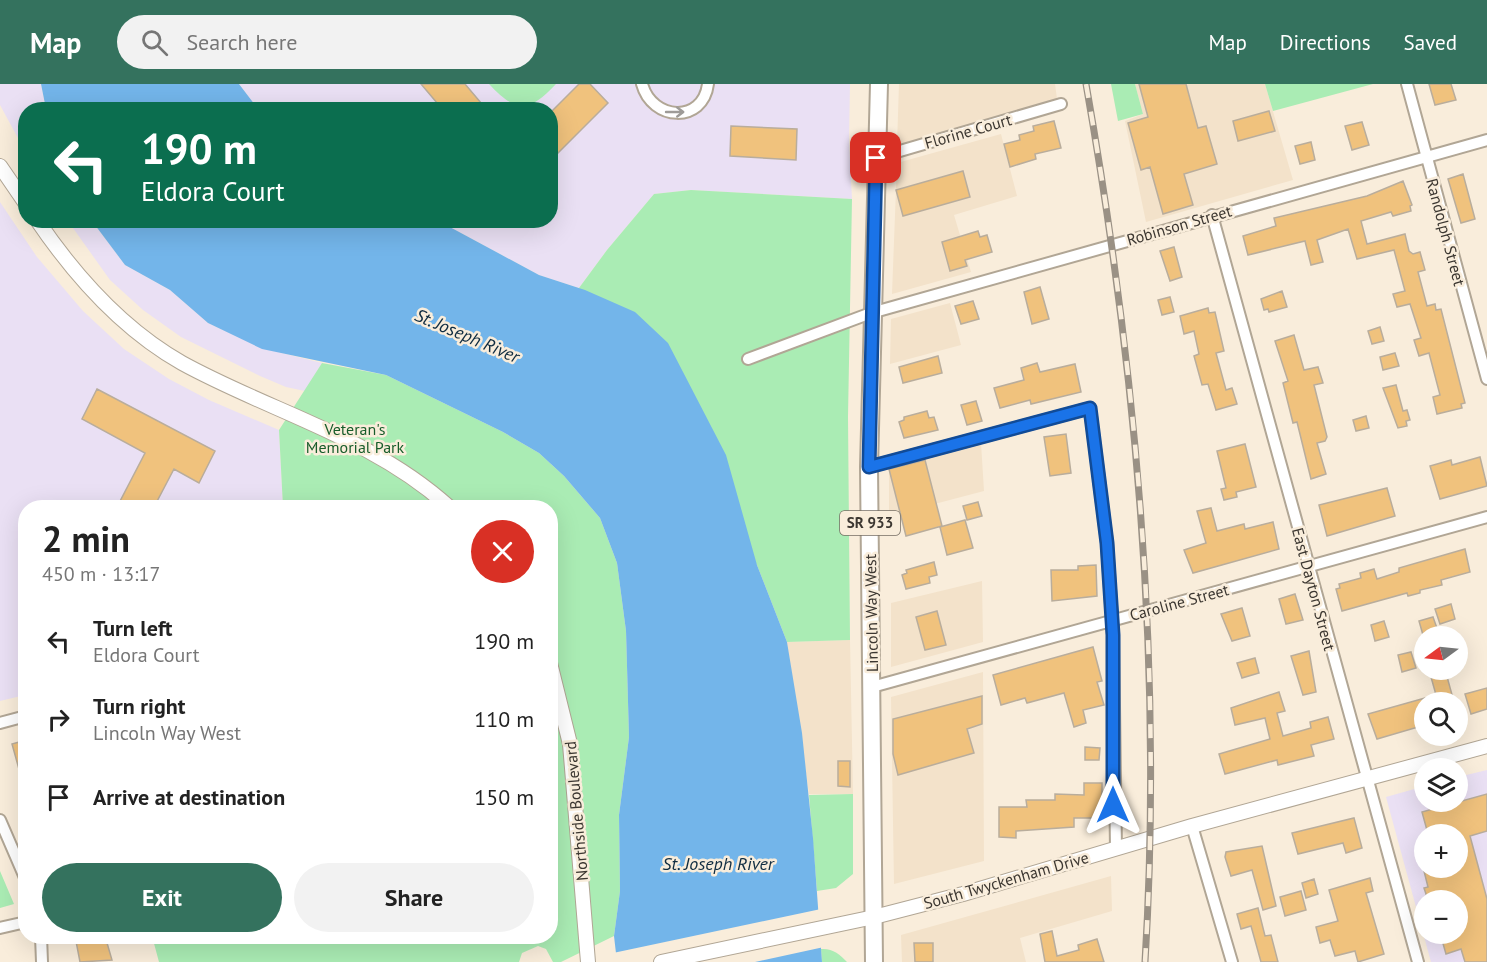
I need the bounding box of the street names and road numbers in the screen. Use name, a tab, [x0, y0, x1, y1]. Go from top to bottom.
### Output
street label: Florine Court	[922, 109, 1014, 153]
street label: Randolph Street	[1422, 176, 1470, 288]
street label: Robinson Street	[1124, 200, 1234, 250]
road number: SR 933	[840, 511, 900, 535]
street label: East Dayton Street	[1288, 525, 1340, 653]
street label: Lincoln Way West	[860, 553, 882, 672]
street label: Caroline Street	[1127, 579, 1231, 625]
street label: Northside Boulevard	[560, 740, 592, 882]
street label: South Twyckenham Drive	[921, 847, 1091, 913]

